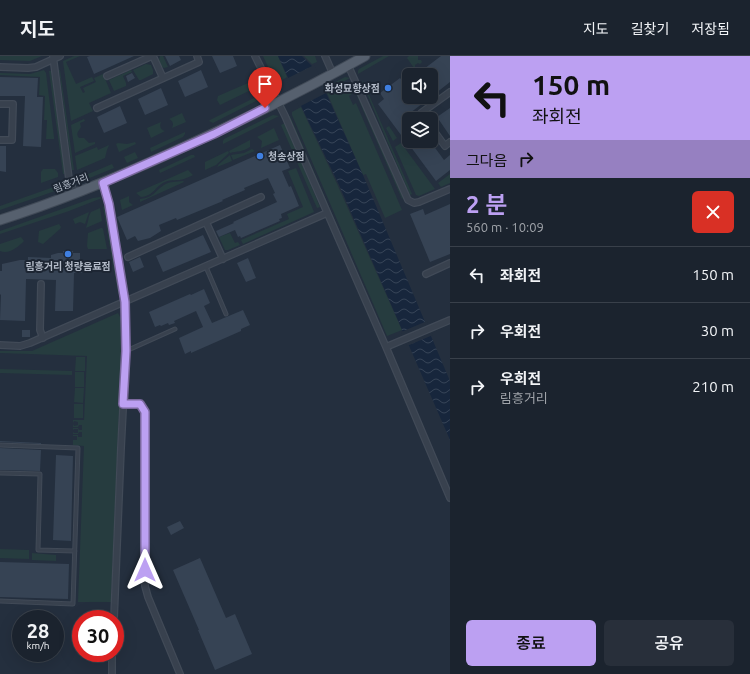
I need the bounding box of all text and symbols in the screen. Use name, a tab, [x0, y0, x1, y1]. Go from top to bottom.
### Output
text: 지도	[20, 18, 55, 40]
text: 지도	[583, 21, 609, 37]
text: 길찾기	[631, 21, 669, 37]
text: 저장됨	[691, 21, 730, 37]
pin	[248, 67, 282, 108]
map controls	[402, 68, 438, 148]
button: sound	[402, 68, 438, 104]
text: 150 m	[532, 69, 610, 100]
icon: left	[466, 72, 518, 124]
icon: arrive	[254, 73, 276, 95]
place label: 화성묘향상점	[325, 82, 380, 94]
marker: 화성묘향상점	[383, 83, 393, 93]
text: 좌회전	[532, 106, 582, 126]
button: layers	[402, 112, 438, 148]
icon: right	[515, 148, 537, 170]
marker: 청송상점	[255, 151, 265, 161]
place label: 청송상점	[268, 151, 305, 162]
text: 그다음	[466, 152, 507, 169]
street label: 림흥거리	[52, 171, 90, 195]
text: 2 분	[466, 191, 507, 218]
button: close	[692, 191, 734, 233]
text: 560 m · 10:09	[466, 220, 544, 234]
marker: 림흥거리 청량음료점	[63, 249, 73, 259]
place label: 림흥거리 청량음료점	[25, 261, 111, 272]
icon: left	[466, 264, 488, 286]
text: 150 m	[692, 266, 734, 283]
text: 좌회전	[500, 267, 541, 284]
icon: right	[466, 320, 488, 342]
text: 30 m	[701, 322, 734, 339]
text: 우회전	[500, 323, 541, 340]
text: 우회전	[500, 370, 541, 387]
icon: right	[466, 376, 488, 398]
text: 210 m	[692, 378, 734, 395]
text: 림흥거리	[500, 391, 548, 405]
position arrow	[124, 549, 166, 591]
speed limit sign: 30	[72, 610, 124, 662]
text: 28	[27, 619, 49, 642]
button: 종료	[466, 620, 596, 666]
button: 공유	[604, 620, 734, 666]
text: km/h	[26, 640, 50, 651]

